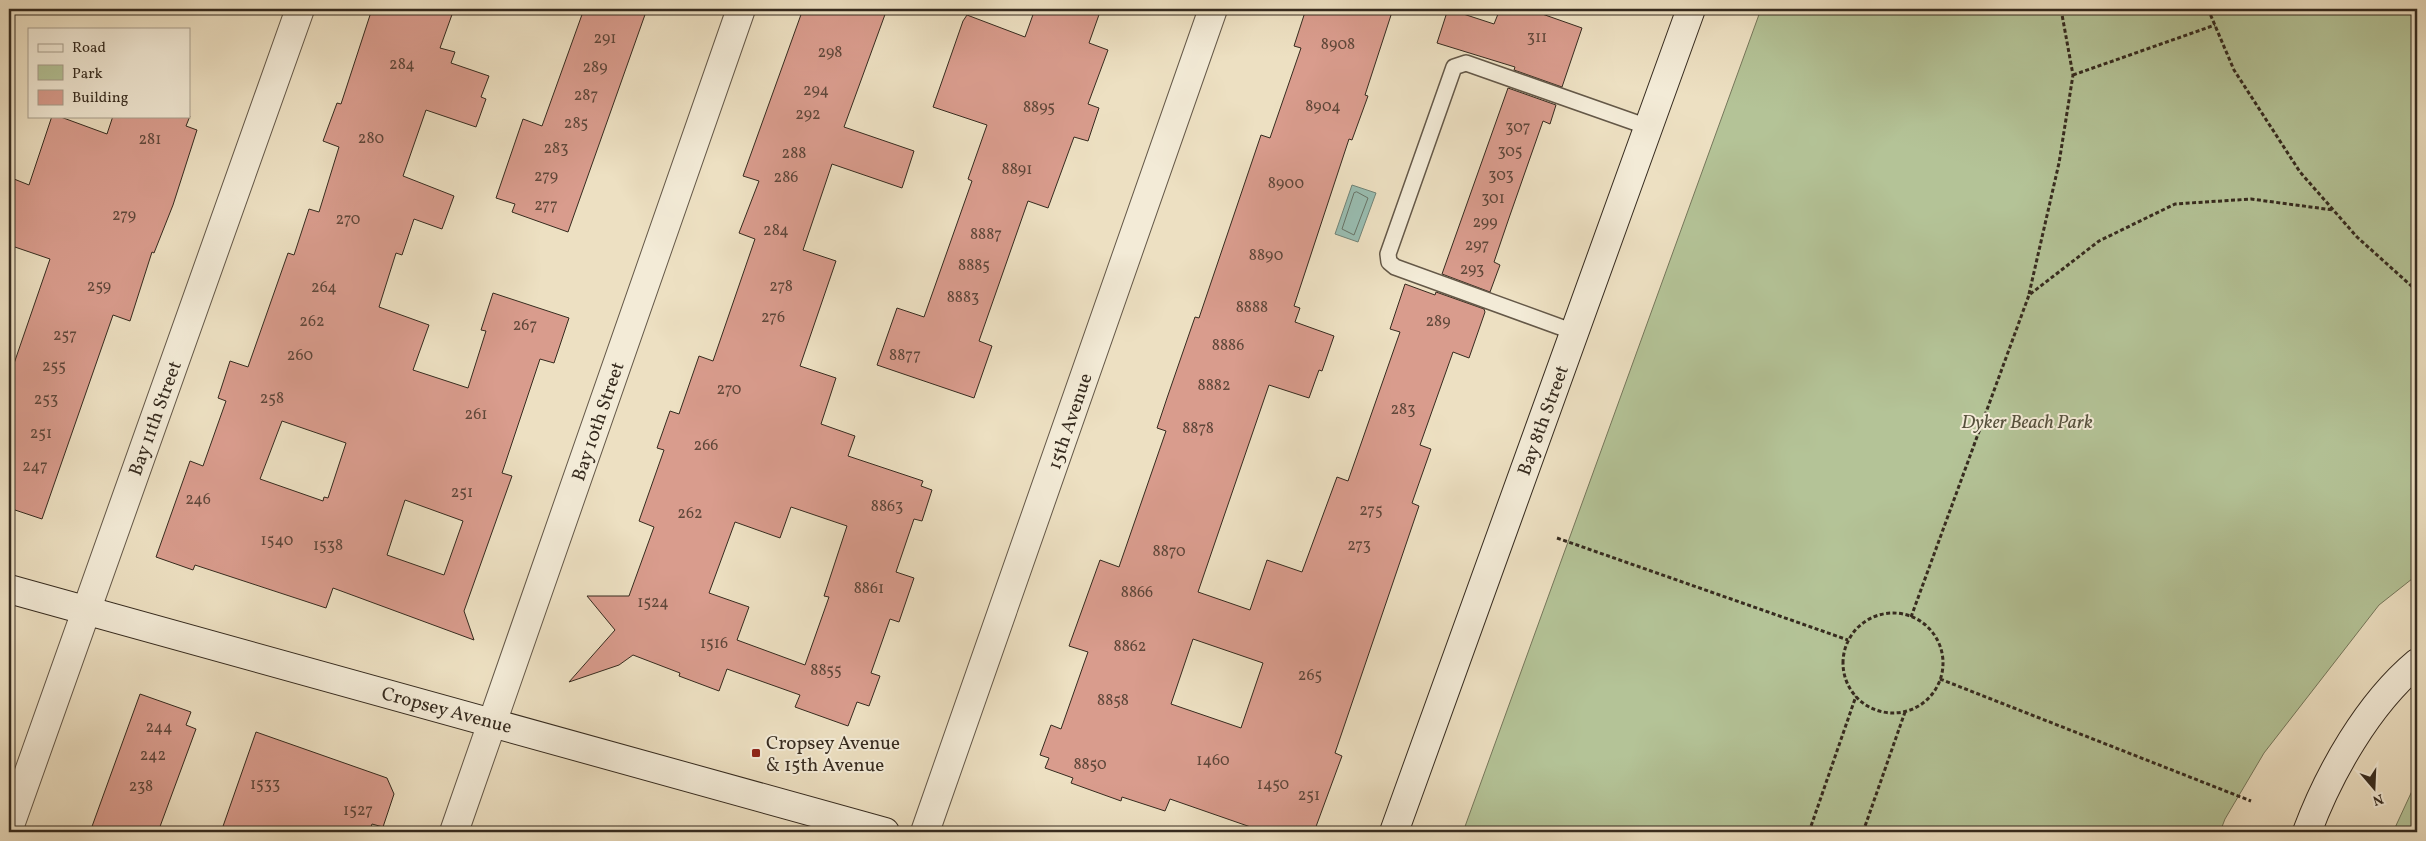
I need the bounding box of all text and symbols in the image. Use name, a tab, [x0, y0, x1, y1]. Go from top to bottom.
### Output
house number: 311	[1527, 27, 1547, 49]
legend	[28, 28, 190, 118]
house number: 291	[594, 28, 616, 50]
house number: 8908	[1321, 34, 1355, 56]
text: Road	[72, 38, 106, 59]
house number: 298	[818, 42, 842, 64]
house number: 284	[389, 54, 415, 76]
house number: 289	[582, 57, 608, 79]
text: Park	[72, 64, 103, 85]
house number: 294	[803, 80, 829, 102]
house number: 287	[574, 85, 598, 107]
text: Building	[72, 88, 129, 109]
house number: 8904	[1305, 96, 1341, 118]
house number: 8895	[1023, 97, 1055, 119]
house number: 292	[795, 104, 821, 126]
house number: 285	[564, 113, 588, 135]
house number: 307	[1505, 117, 1531, 139]
house number: 280	[358, 128, 384, 150]
house number: 281	[139, 129, 161, 151]
house number: 283	[544, 138, 568, 160]
house number: 305	[1497, 141, 1523, 163]
house number: 288	[782, 143, 806, 165]
house number: 8891	[1002, 159, 1032, 181]
house number: 303	[1488, 165, 1514, 187]
house number: 279	[534, 166, 558, 188]
house number: 286	[774, 167, 798, 189]
house number: 8900	[1268, 173, 1304, 195]
house number: 301	[1481, 188, 1505, 210]
house number: 277	[534, 195, 558, 217]
house number: 279	[112, 205, 136, 227]
house number: 270	[336, 209, 360, 231]
house number: 299	[1472, 212, 1498, 234]
house number: 284	[763, 220, 789, 242]
house number: 8887	[970, 224, 1002, 246]
house number: 297	[1465, 235, 1489, 257]
house number: 8890	[1249, 245, 1283, 267]
house number: 8885	[958, 255, 990, 277]
house number: 293	[1460, 259, 1484, 281]
house number: 259	[87, 276, 111, 298]
house number: 278	[769, 276, 793, 298]
house number: 264	[311, 277, 337, 299]
house number: 8883	[947, 287, 979, 309]
house number: 8888	[1236, 297, 1268, 319]
house number: 276	[761, 307, 785, 329]
house number: 262	[299, 311, 325, 333]
house number: 289	[1425, 311, 1451, 333]
house number: 267	[513, 315, 537, 337]
house number: 257	[53, 325, 77, 347]
house number: 8886	[1212, 335, 1244, 357]
house number: 260	[287, 345, 313, 367]
house number: 8877	[889, 345, 921, 367]
house number: 255	[42, 356, 66, 378]
street label: Bay 11th Street	[123, 357, 189, 480]
street label: Bay 10th Street	[566, 358, 632, 485]
street label: Bay 8th Street	[1512, 362, 1576, 479]
street label: 15th Avenue	[1042, 370, 1100, 473]
house number: 8882	[1198, 375, 1230, 397]
house number: 270	[717, 379, 741, 401]
house number: 258	[260, 388, 284, 410]
house number: 253	[34, 389, 58, 411]
house number: 283	[1391, 399, 1415, 421]
house number: 261	[465, 404, 487, 426]
park label: Dyker Beach Park	[1961, 410, 2093, 436]
house number: 8878	[1182, 418, 1214, 440]
house number: 251	[30, 423, 52, 445]
house number: 266	[694, 435, 718, 457]
house number: 247	[22, 456, 48, 478]
house number: 251	[451, 482, 473, 504]
house number: 246	[185, 489, 211, 511]
house number: 8863	[871, 496, 903, 518]
house number: 275	[1359, 500, 1383, 522]
house number: 262	[677, 503, 703, 525]
house number: 1540	[261, 530, 293, 552]
house number: 1538	[313, 535, 343, 557]
house number: 273	[1347, 535, 1371, 557]
house number: 8870	[1153, 541, 1186, 563]
house number: 8861	[854, 578, 884, 600]
house number: 8866	[1121, 582, 1153, 604]
house number: 1524	[637, 592, 669, 614]
house number: 1516	[700, 633, 728, 655]
house number: 8862	[1114, 636, 1146, 658]
house number: 8855	[810, 660, 842, 682]
house number: 265	[1298, 665, 1322, 687]
street label: Cropsey Avenue	[378, 681, 515, 741]
house number: 8858	[1097, 690, 1129, 712]
house number: 244	[145, 717, 173, 739]
place label: Cropsey Avenue & 15th Avenue	[766, 731, 900, 779]
house number: 242	[140, 745, 166, 767]
marker: Cropsey Avenue & 15th Avenue	[750, 747, 762, 759]
house number: 1460	[1196, 750, 1230, 772]
house number: 8850	[1073, 754, 1107, 776]
north arrow	[2348, 764, 2398, 814]
house number: 1533	[250, 774, 280, 796]
house number: 1450	[1257, 774, 1289, 796]
house number: 238	[129, 776, 153, 798]
house number: 251	[1298, 785, 1320, 807]
text: N	[2370, 788, 2386, 810]
house number: 1527	[343, 800, 373, 822]

